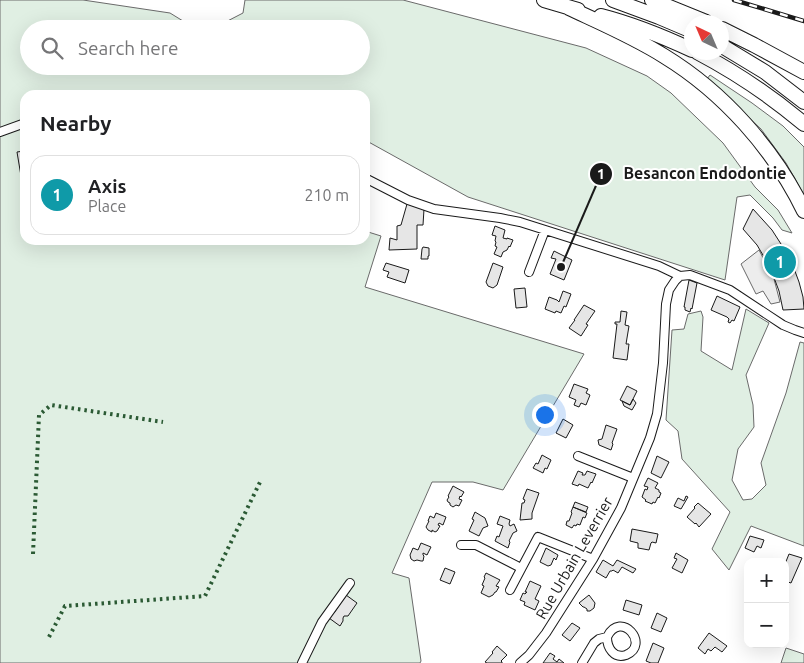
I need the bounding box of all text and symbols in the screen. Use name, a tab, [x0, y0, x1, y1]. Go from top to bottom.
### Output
north arrow	[684, 15, 729, 60]
search box	[20, 20, 370, 75]
icon: search	[38, 34, 66, 62]
text: Search here	[78, 37, 178, 59]
text: Nearby	[40, 111, 111, 135]
callout: Besancon Endodontie	[589, 158, 797, 189]
text: Besancon Endodontie	[624, 164, 786, 182]
text: 1	[597, 165, 605, 182]
text: Axis	[88, 175, 126, 197]
text: 1	[52, 186, 62, 204]
text: 210 m	[304, 186, 349, 204]
text: Place	[88, 197, 126, 215]
pin: 1	[764, 243, 796, 281]
your location	[532, 402, 558, 428]
street label: Rue Urbain Leverrier	[532, 494, 616, 622]
map controls	[744, 558, 789, 648]
button: +	[744, 558, 789, 603]
button: −	[744, 603, 789, 648]

